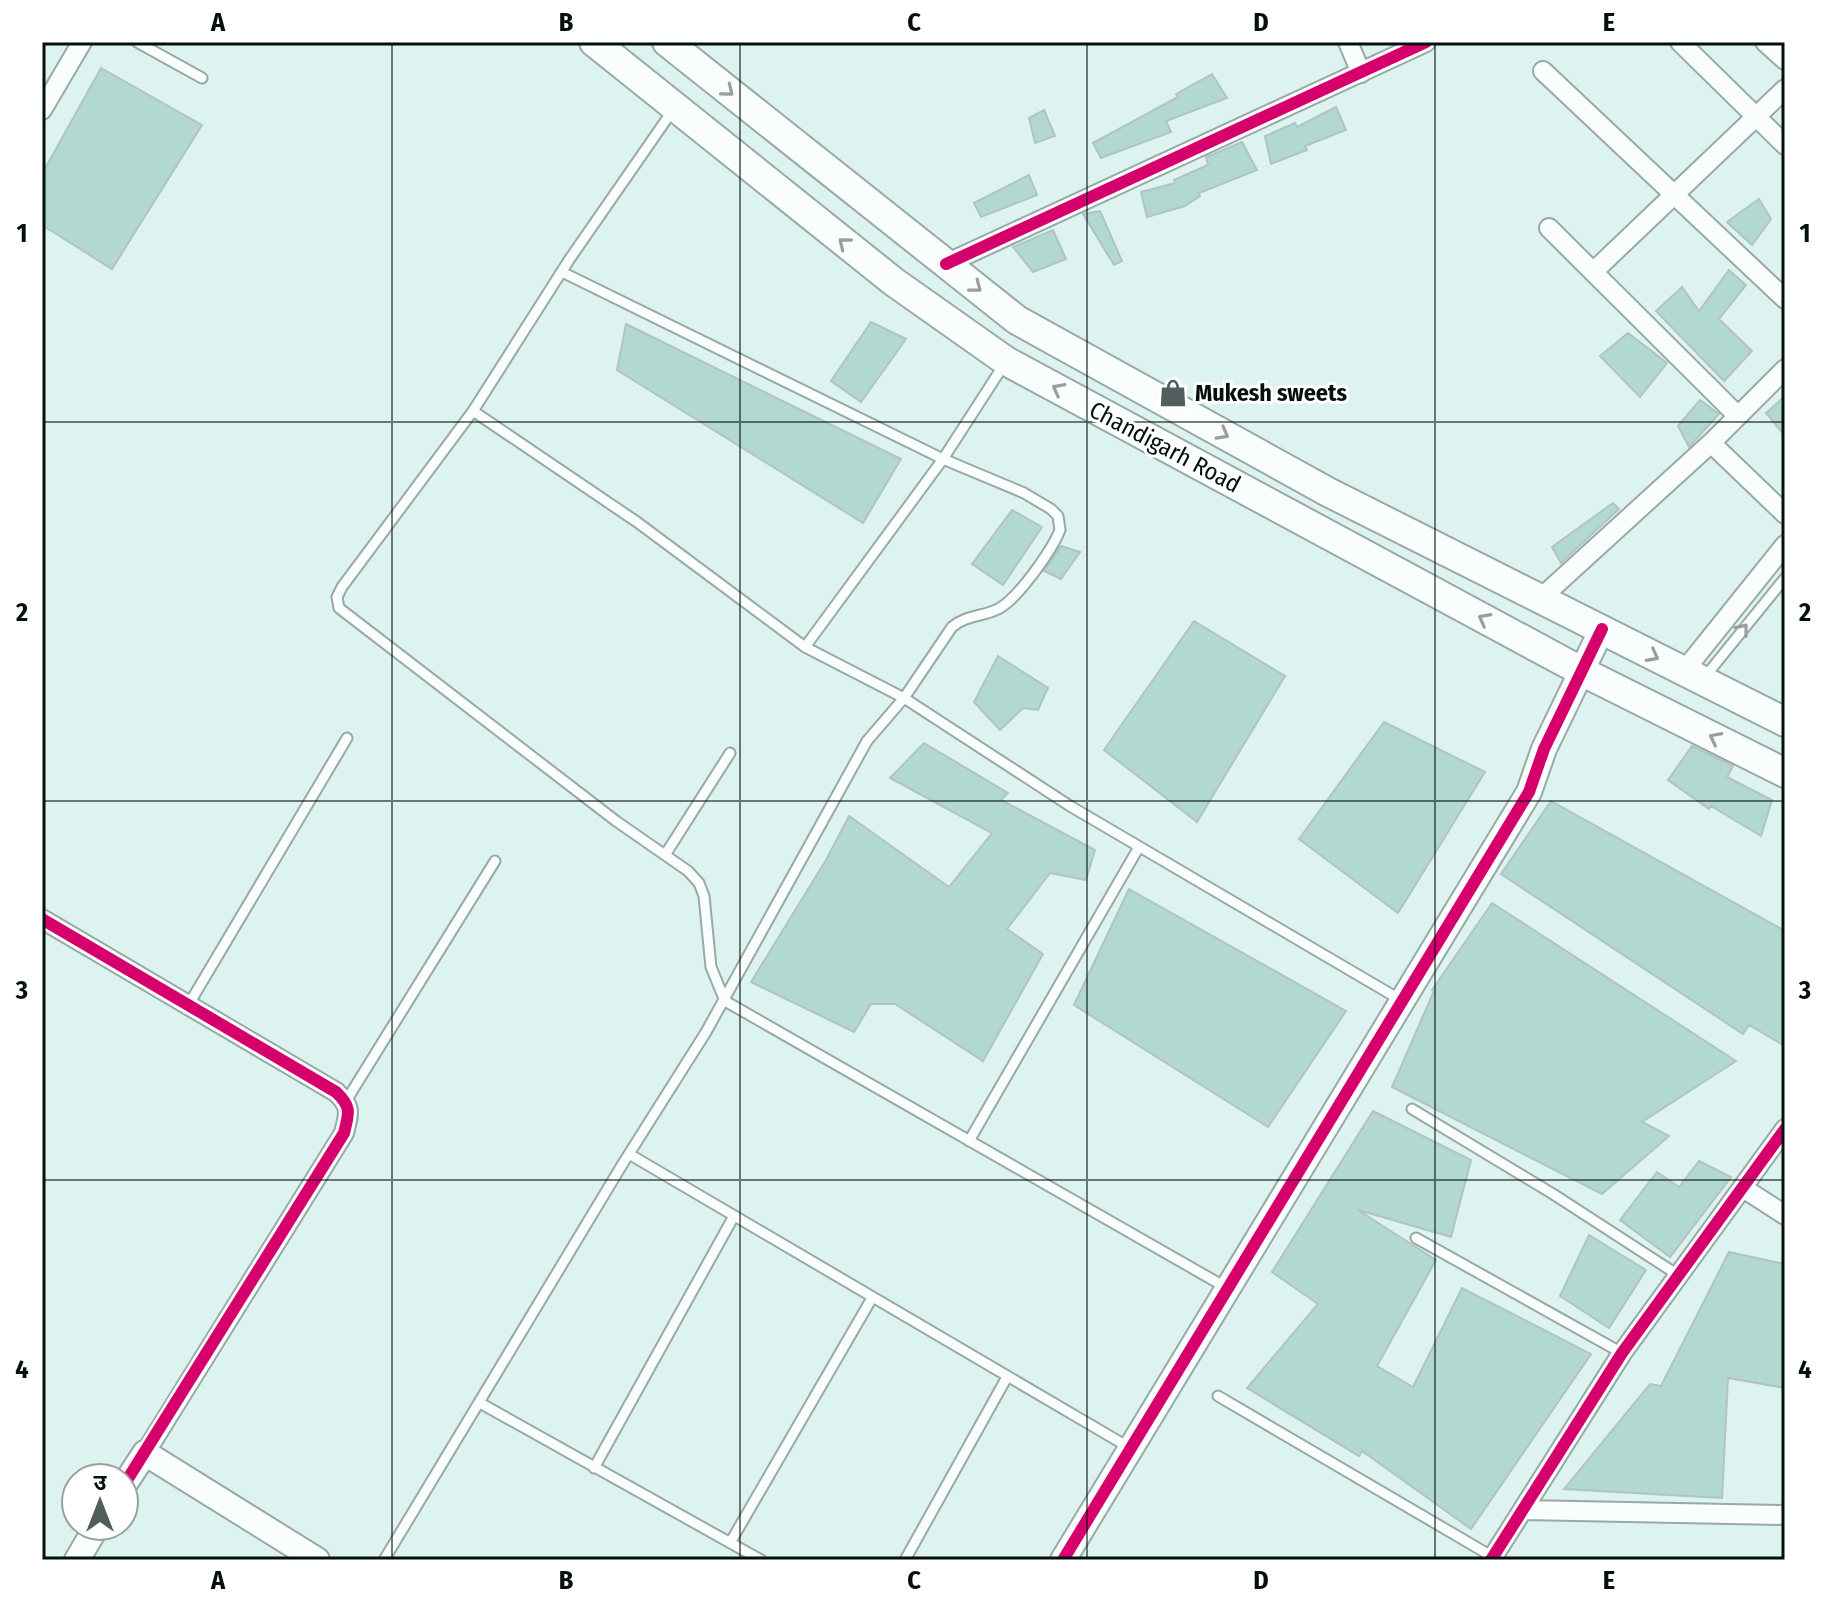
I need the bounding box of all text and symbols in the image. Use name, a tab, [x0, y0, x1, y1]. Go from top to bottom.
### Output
text: A	[210, 7, 226, 38]
text: B	[559, 7, 574, 38]
text: C	[907, 7, 921, 38]
text: D	[1253, 7, 1269, 38]
text: E	[1603, 7, 1615, 38]
one-way arrow	[719, 81, 734, 95]
text: 1	[17, 218, 28, 249]
text: 1	[1800, 218, 1811, 249]
one-way arrow	[838, 238, 853, 252]
one-way arrow	[967, 278, 982, 292]
shop icon: Mukesh sweets	[1158, 378, 1188, 408]
place label: Mukesh sweets	[1195, 379, 1347, 407]
one-way arrow	[1052, 384, 1067, 399]
street label: Chandigarh Road	[1085, 395, 1245, 499]
one-way arrow	[1214, 424, 1229, 440]
text: 2	[15, 597, 28, 628]
text: 2	[1798, 597, 1811, 628]
one-way arrow	[1479, 613, 1493, 629]
one-way arrow	[1734, 623, 1748, 638]
one-way arrow	[1645, 646, 1660, 661]
one-way arrow	[1709, 733, 1724, 748]
text: 3	[15, 975, 28, 1006]
text: 3	[1798, 975, 1811, 1006]
text: 4	[15, 1354, 29, 1385]
text: 4	[1798, 1354, 1812, 1385]
north arrow	[60, 1462, 140, 1542]
text: उ	[94, 1469, 108, 1496]
text: A	[210, 1565, 226, 1596]
text: B	[559, 1565, 574, 1596]
text: C	[907, 1565, 921, 1596]
text: D	[1253, 1565, 1269, 1596]
text: E	[1603, 1565, 1615, 1596]

